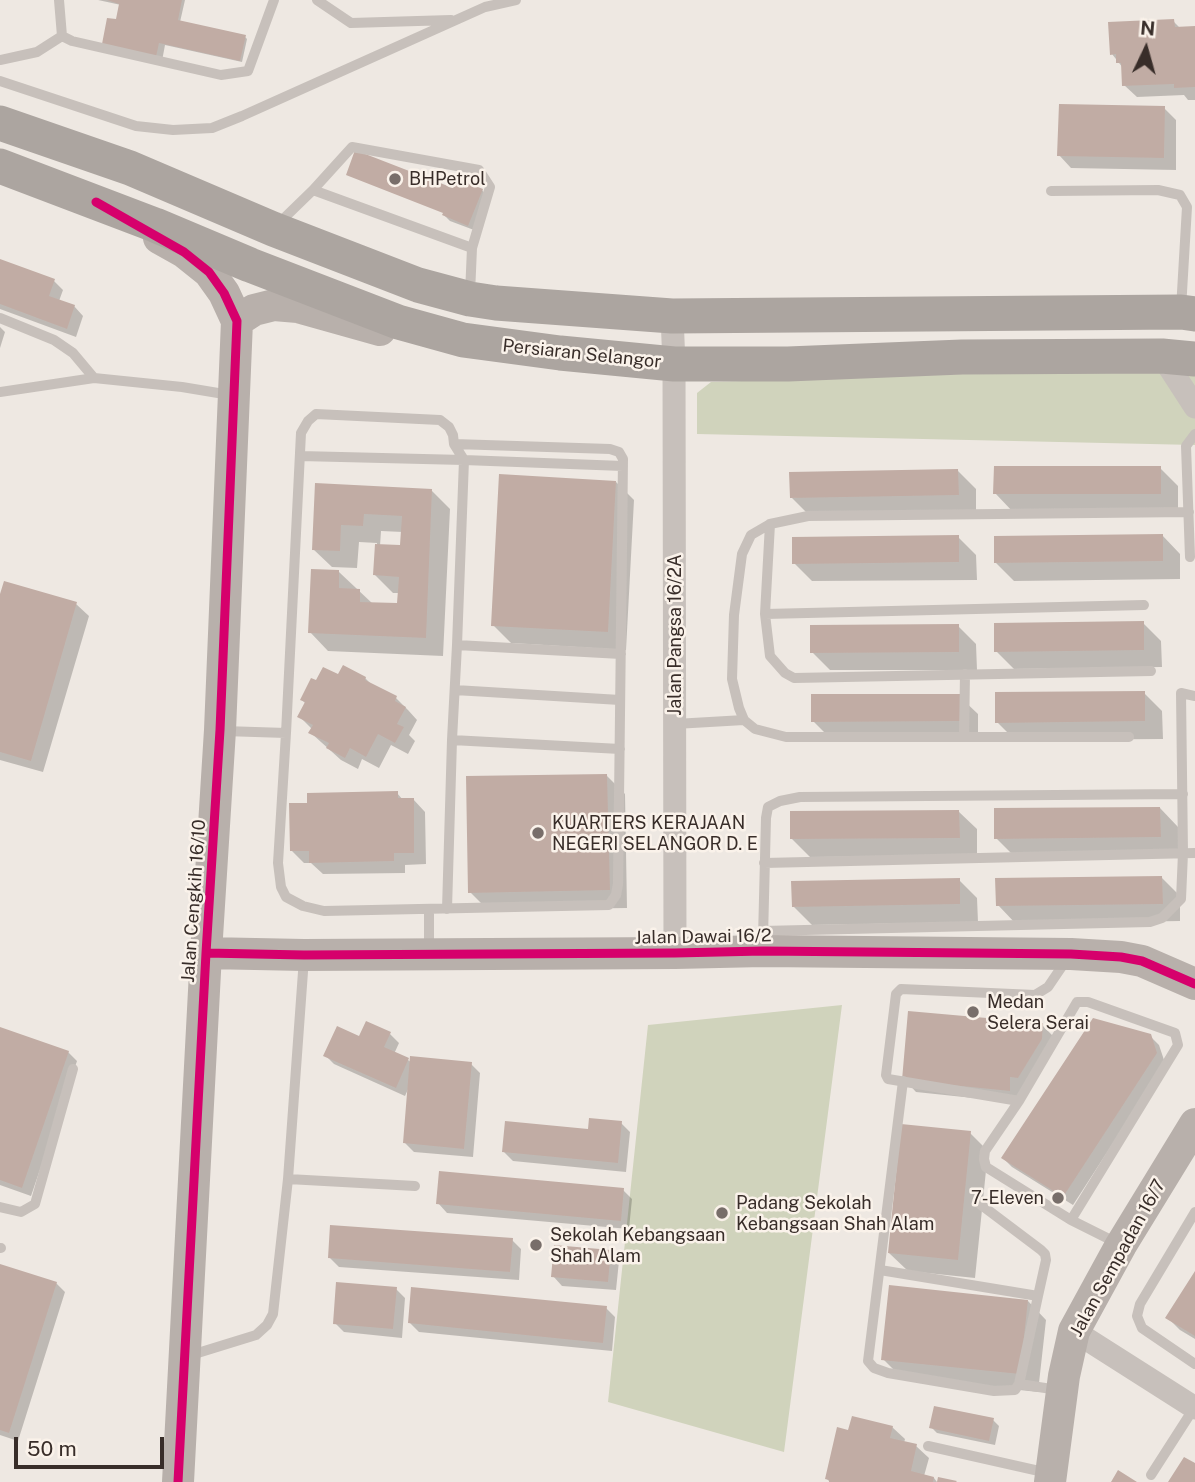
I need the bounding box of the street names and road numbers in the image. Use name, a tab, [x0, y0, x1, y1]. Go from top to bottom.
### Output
street label: Persiaran Selangor	[502, 335, 662, 373]
street label: Jalan Pangsa 16/2A	[664, 554, 686, 716]
street label: Jalan Cengkih 16/10	[178, 819, 210, 983]
street label: Jalan Dawai 16/2	[634, 925, 772, 949]
street label: Jalan Sempadan 16/7	[1066, 1176, 1170, 1340]

